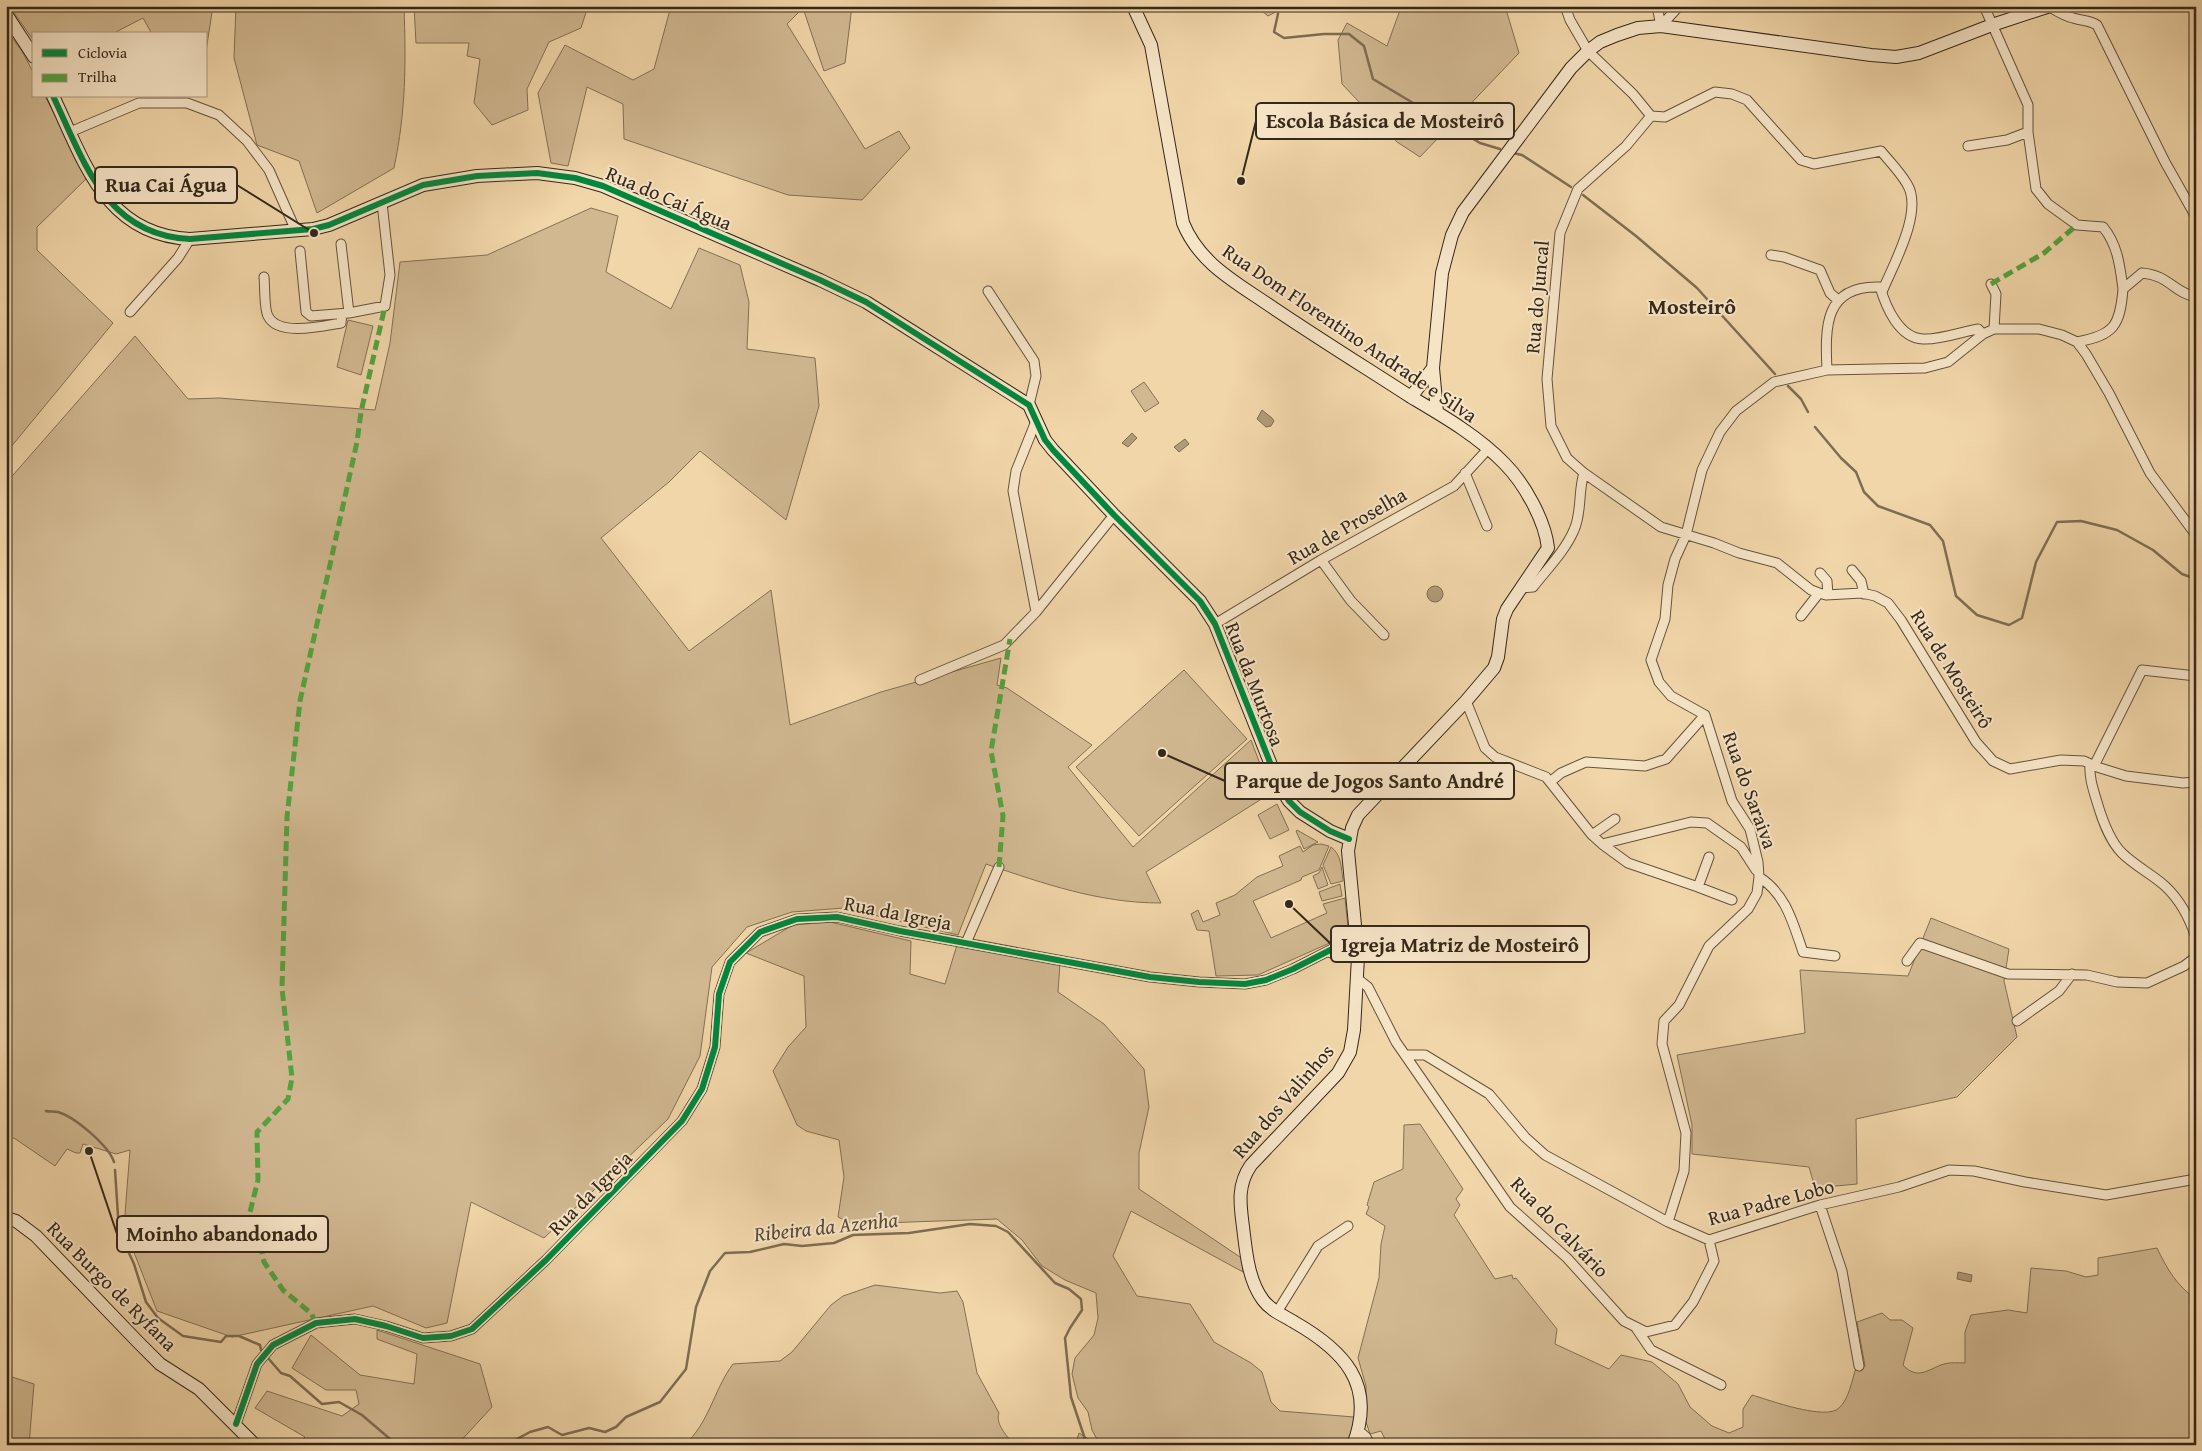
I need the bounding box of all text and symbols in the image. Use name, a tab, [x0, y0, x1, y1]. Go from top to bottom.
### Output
legend	[32, 32, 208, 98]
text: Ciclovia	[78, 42, 127, 63]
text: Trilha	[78, 66, 117, 87]
callout: Escola Básica de Mosteirô	[1256, 103, 1514, 139]
text: Escola Básica de Mosteirô	[1266, 105, 1504, 136]
street label: Rua do Cai Água	[602, 158, 737, 237]
callout: Rua Cai Água	[95, 167, 237, 203]
text: Rua Cai Água	[105, 169, 227, 200]
street label: Rua Dom Florentino Andrade e Silva	[1217, 236, 1484, 429]
street label: Rua do Juncal	[1517, 239, 1556, 355]
district label: Mosteirô	[1648, 290, 1736, 322]
street label: Rua de Proselha	[1282, 479, 1412, 571]
street label: Rua de Mosteirô	[1904, 604, 2001, 734]
street label: Rua da Murtosa	[1218, 618, 1293, 751]
street label: Rua do Saraiva	[1716, 727, 1785, 853]
callout: Parque de Jogos Santo André	[1225, 763, 1514, 799]
text: Parque de Jogos Santo André	[1236, 765, 1504, 796]
street label: Rua da Igreja	[842, 888, 955, 937]
callout: Igreja Matriz de Mosteirô	[1331, 926, 1589, 962]
text: Igreja Matriz de Mosteirô	[1341, 929, 1579, 960]
street label: Rua dos Valinhos	[1225, 1037, 1340, 1164]
street label: Rua da Igreja	[541, 1143, 639, 1241]
street label: Rua do Calvário	[1504, 1170, 1616, 1284]
street label: Rua Padre Lobo	[1705, 1171, 1837, 1232]
water label: Ribeira da Azenha	[751, 1203, 900, 1250]
street label: Rua Burgo de Ryfana	[41, 1214, 184, 1358]
callout: Moinho abandonado	[117, 1216, 328, 1252]
text: Moinho abandonado	[126, 1218, 318, 1249]

